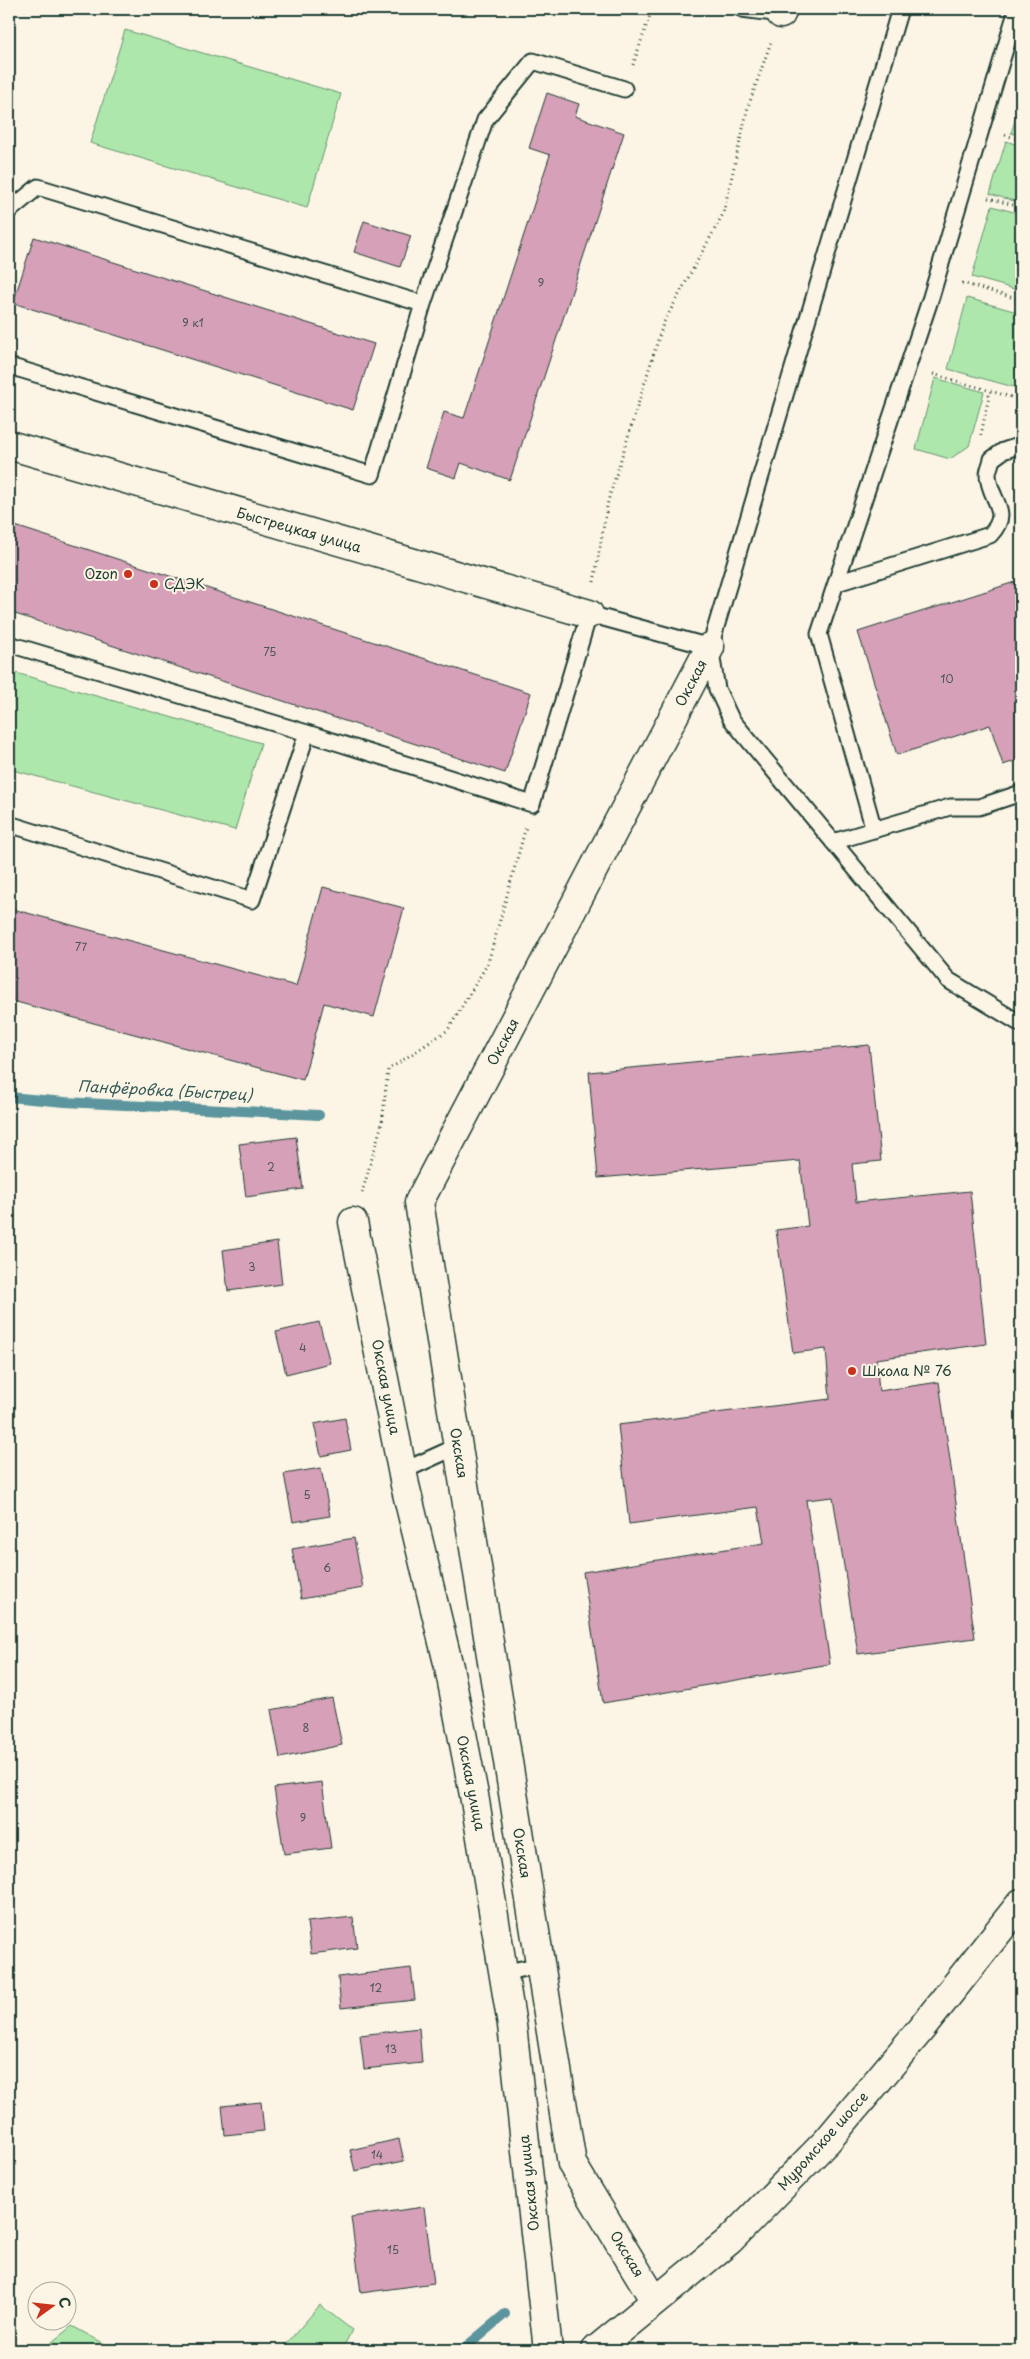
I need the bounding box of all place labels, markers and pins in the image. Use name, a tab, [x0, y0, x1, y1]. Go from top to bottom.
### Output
place label: Ozon	[85, 563, 118, 584]
marker: Ozon	[122, 568, 134, 580]
place label: СДЭК	[164, 573, 205, 594]
marker: СДЭК	[148, 578, 160, 590]
place label: Школа № 76	[862, 1360, 952, 1381]
marker: Школа № 76	[846, 1365, 858, 1377]

